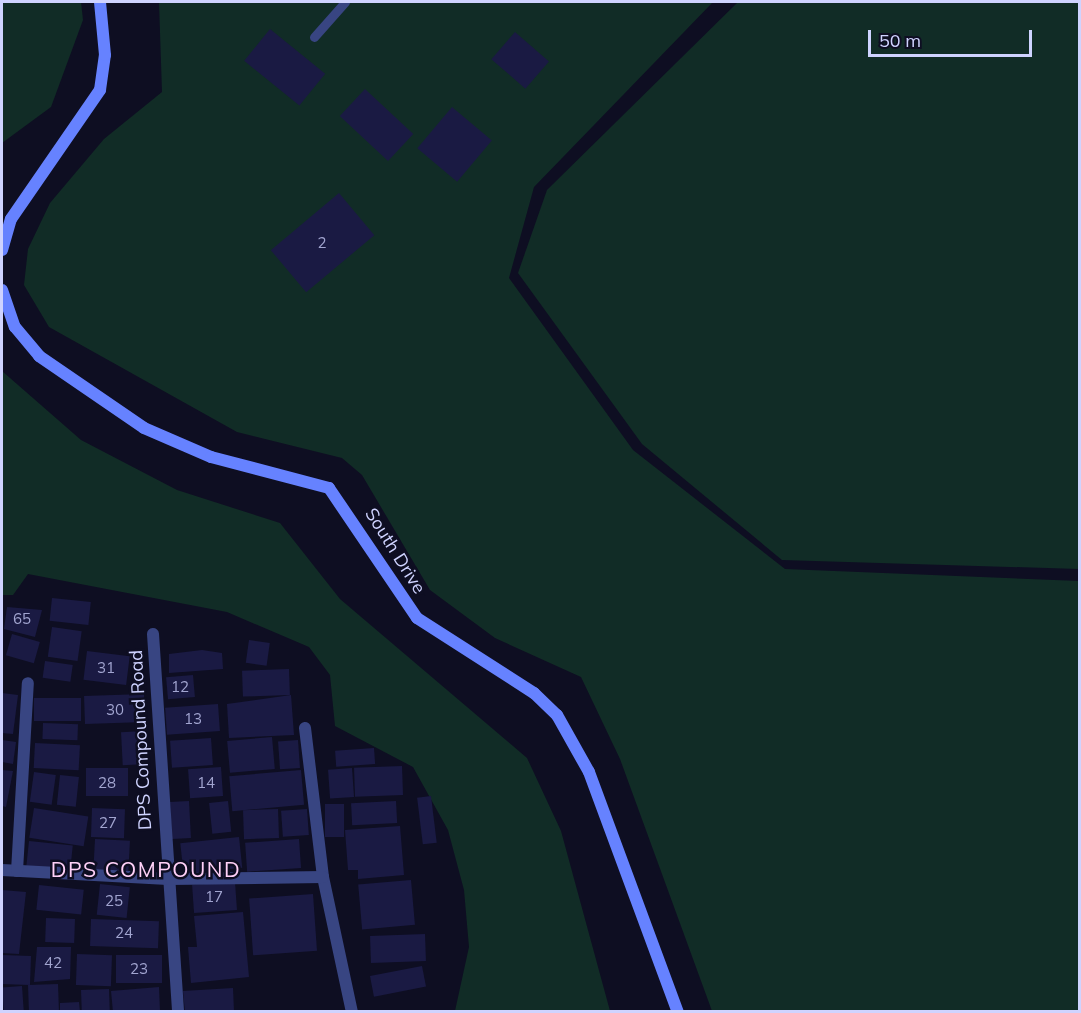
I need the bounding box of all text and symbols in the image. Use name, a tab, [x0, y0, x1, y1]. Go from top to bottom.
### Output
scale bar	[871, 18, 1034, 56]
text: 50 m	[879, 29, 921, 52]
house number: 2	[318, 234, 326, 252]
street label: South Drive	[360, 504, 430, 598]
house number: 65	[13, 610, 31, 628]
street label: DPS Compound Road	[125, 649, 157, 831]
house number: 31	[97, 659, 115, 677]
house number: 12	[171, 678, 189, 696]
house number: 30	[106, 701, 124, 719]
house number: 13	[184, 710, 202, 728]
house number: 28	[98, 774, 116, 792]
house number: 14	[197, 774, 215, 792]
house number: 27	[99, 814, 117, 832]
district label: DPS COMPOUND	[51, 856, 241, 882]
house number: 17	[205, 888, 223, 906]
house number: 25	[105, 892, 123, 910]
house number: 24	[115, 924, 133, 942]
house number: 42	[44, 954, 62, 972]
house number: 23	[130, 960, 148, 978]

